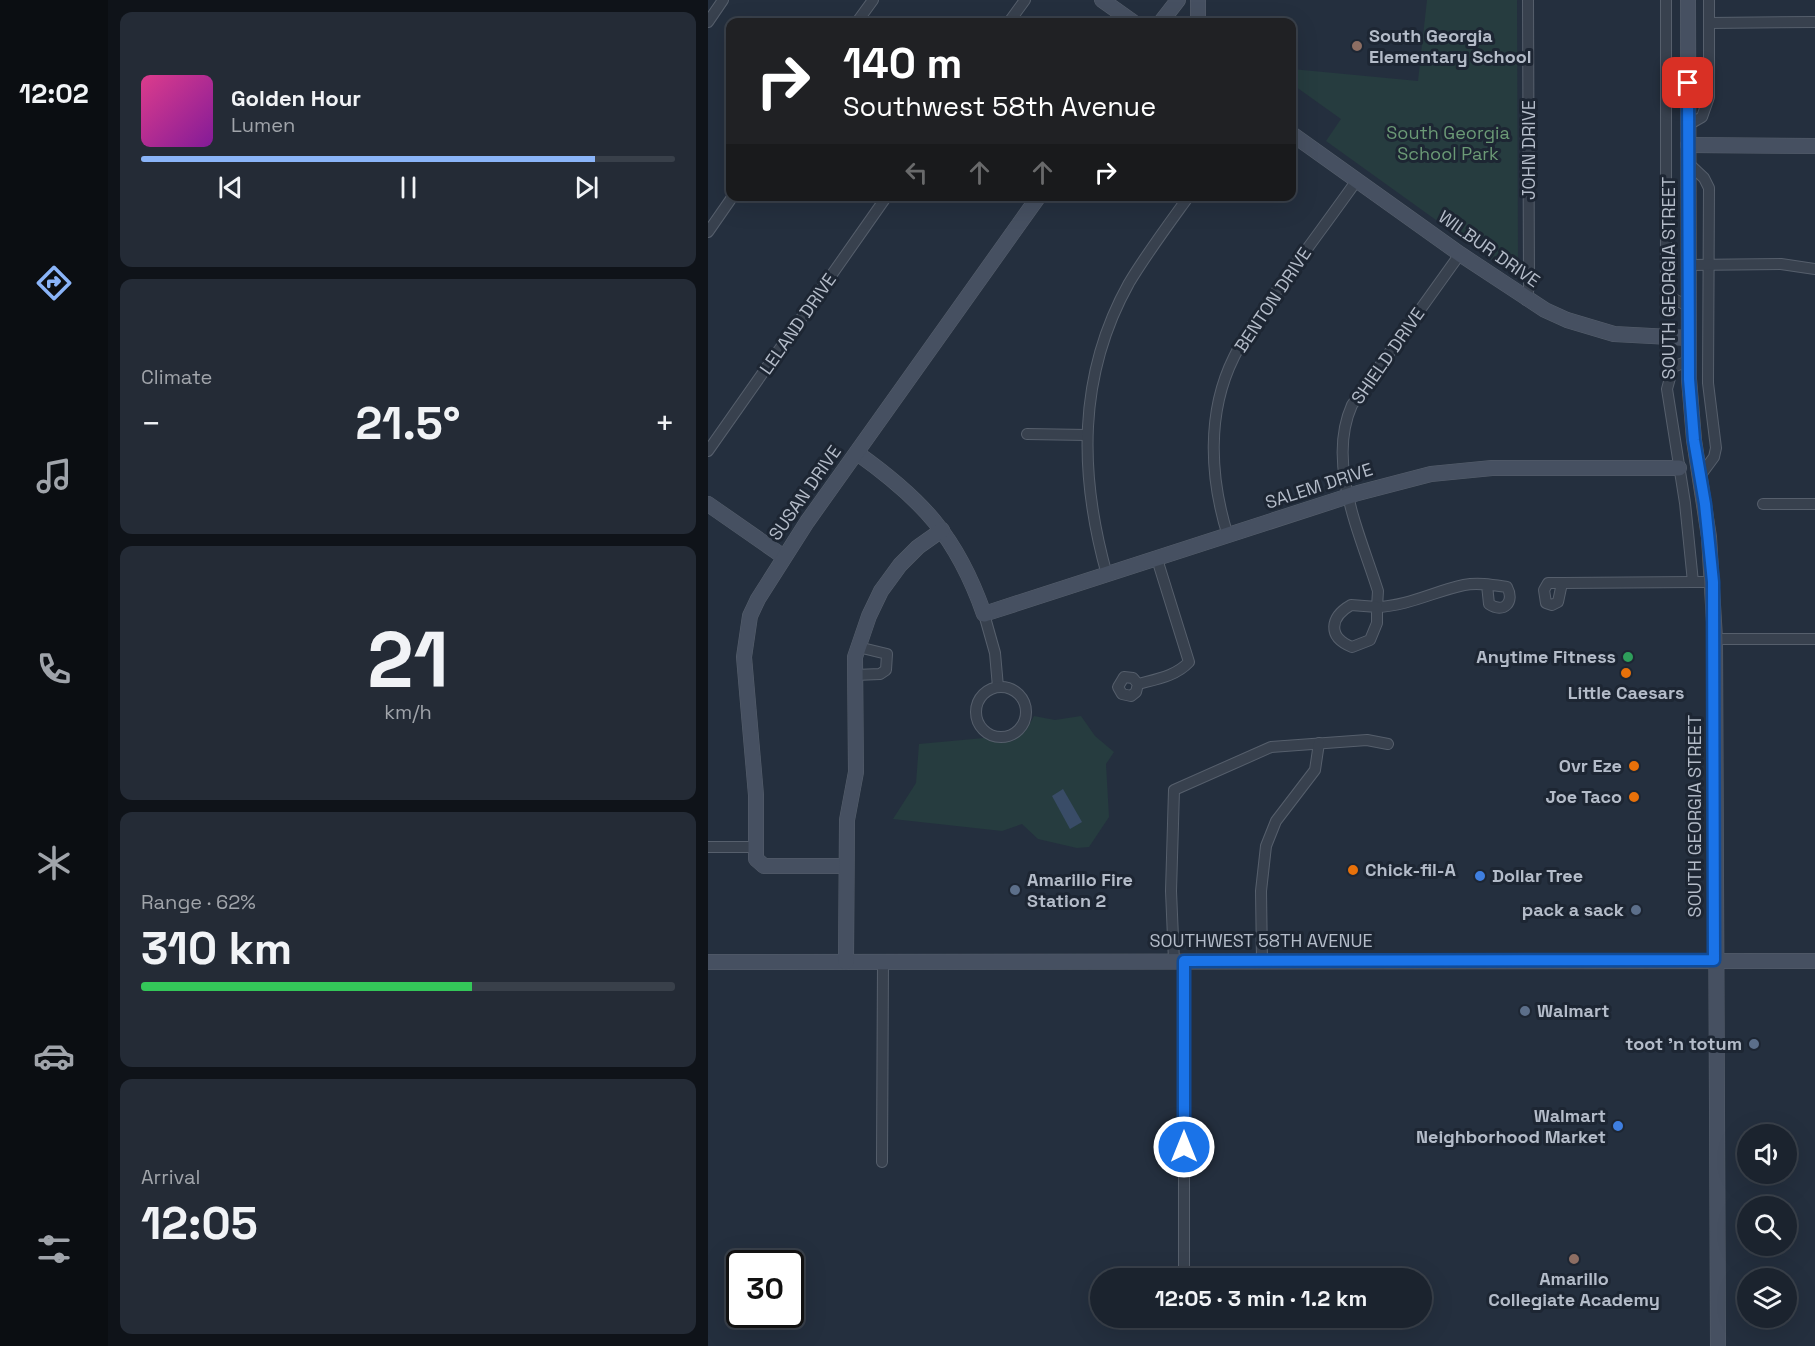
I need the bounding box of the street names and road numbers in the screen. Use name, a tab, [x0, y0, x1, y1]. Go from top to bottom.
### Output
street label: JOHN DRIVE	[1517, 100, 1540, 200]
street label: SOUTH GEORGIA STREET	[1657, 176, 1680, 379]
street label: WILBUR DRIVE	[1434, 205, 1545, 292]
street label: BENTON DRIVE	[1229, 243, 1316, 357]
street label: LELAND DRIVE	[754, 269, 841, 379]
street label: SHIELD DRIVE	[1346, 303, 1429, 408]
street label: SUSAN DRIVE	[763, 441, 846, 545]
street label: SALEM DRIVE	[1262, 457, 1375, 514]
street label: SOUTH GEORGIA STREET	[1683, 714, 1706, 917]
street label: SOUTHWEST 58TH AVENUE	[1149, 929, 1373, 952]

